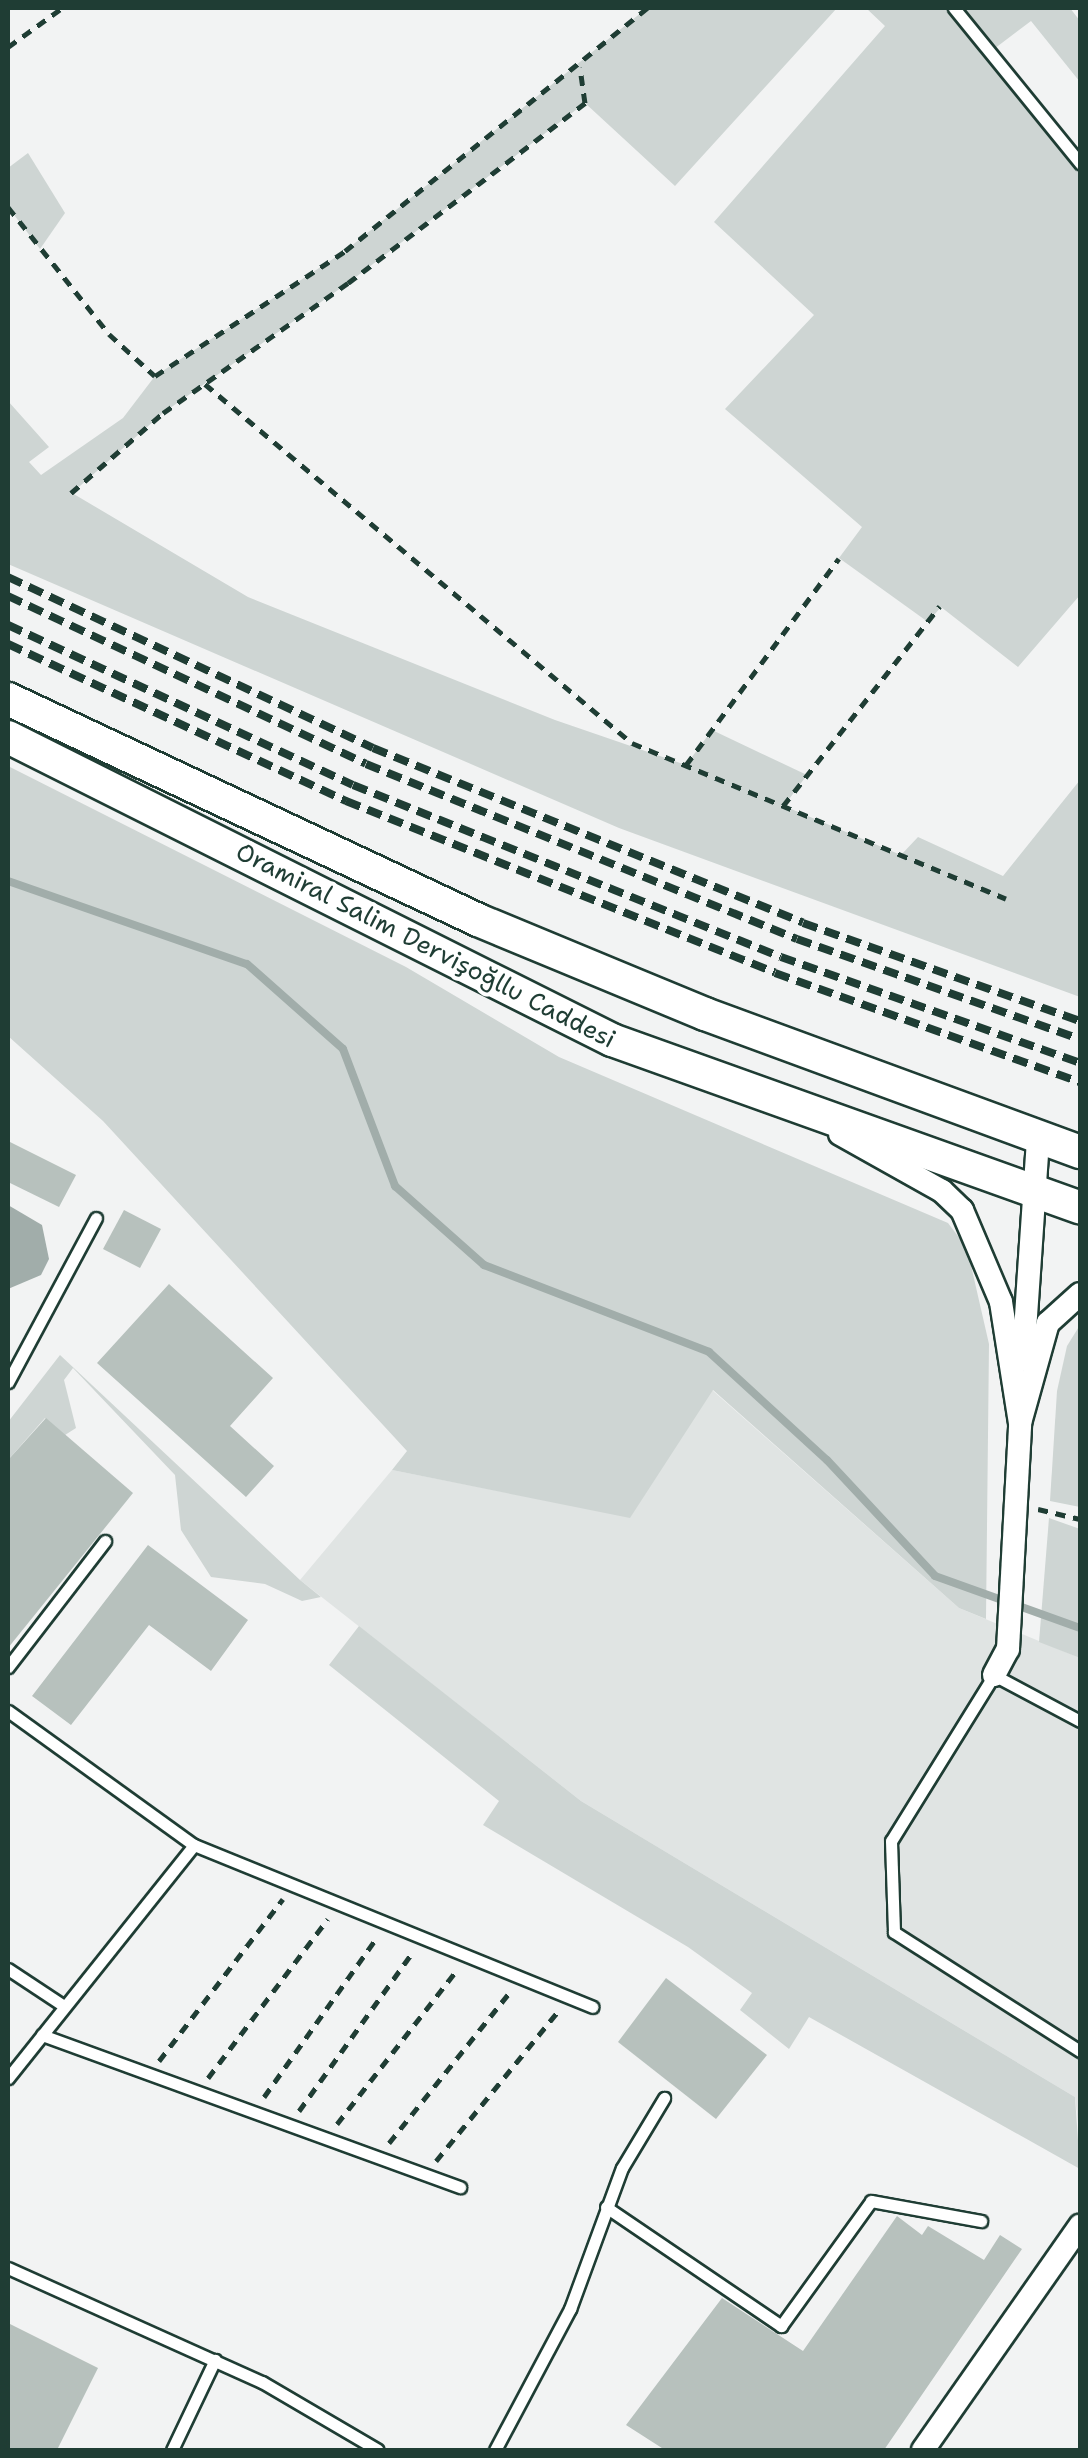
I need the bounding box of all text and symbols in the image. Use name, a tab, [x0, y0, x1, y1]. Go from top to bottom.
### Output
street label: Oramiral Salim Dervişoğllu Caddesi	[231, 836, 621, 1054]

